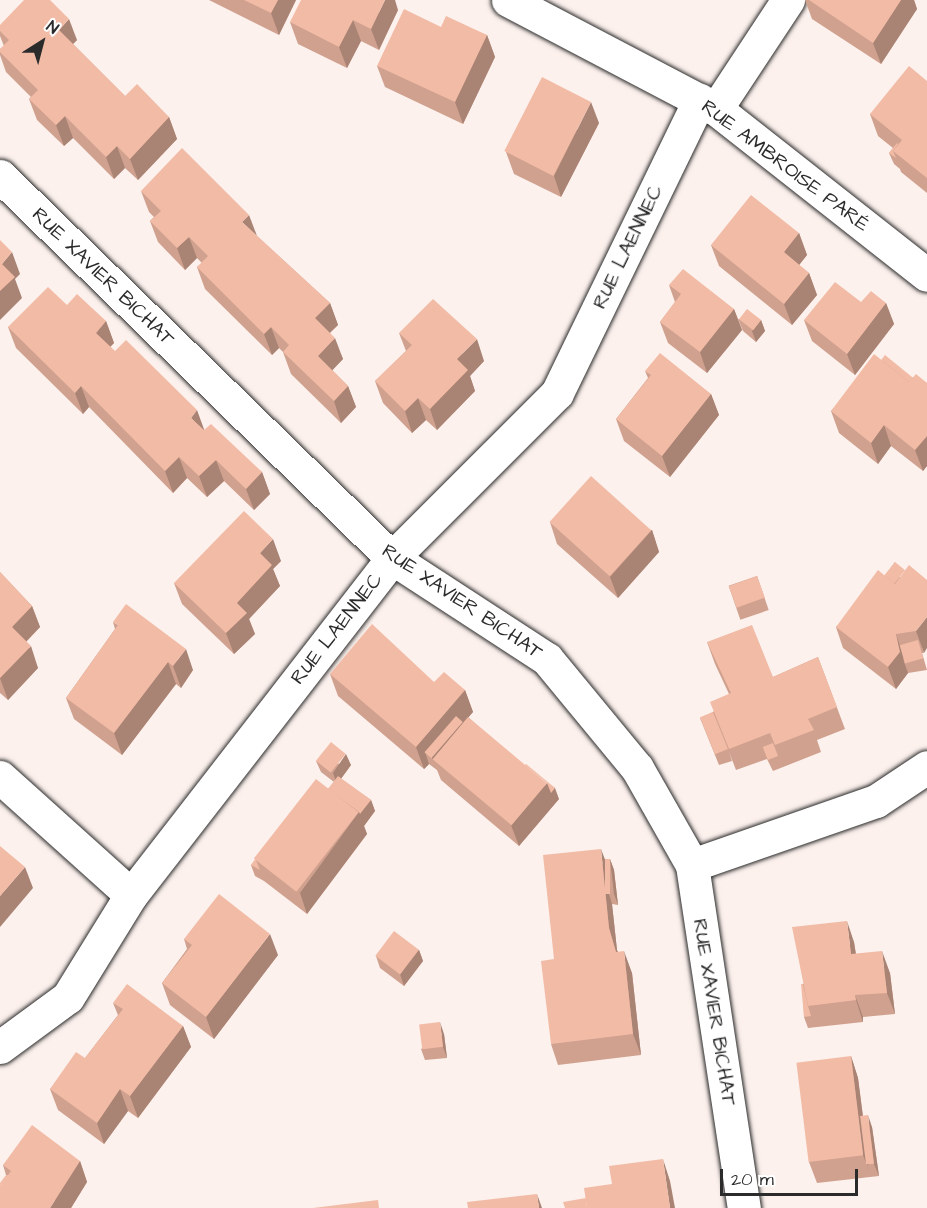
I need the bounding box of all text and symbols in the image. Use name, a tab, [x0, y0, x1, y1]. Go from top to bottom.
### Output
north arrow	[12, 12, 72, 72]
text: N	[42, 16, 63, 39]
street label: RUE AMBROISE PARÉ	[696, 95, 874, 237]
street label: RUE LAENNEC	[588, 181, 668, 313]
street label: RUE XAVIER BICHAT	[27, 203, 179, 351]
street label: RUE XAVIER BICHAT	[377, 539, 547, 665]
street label: RUE LAENNEC	[286, 568, 388, 690]
street label: RUE XAVIER BICHAT	[687, 917, 741, 1107]
scale bar	[723, 1157, 861, 1195]
text: 20 m	[731, 1167, 774, 1192]

